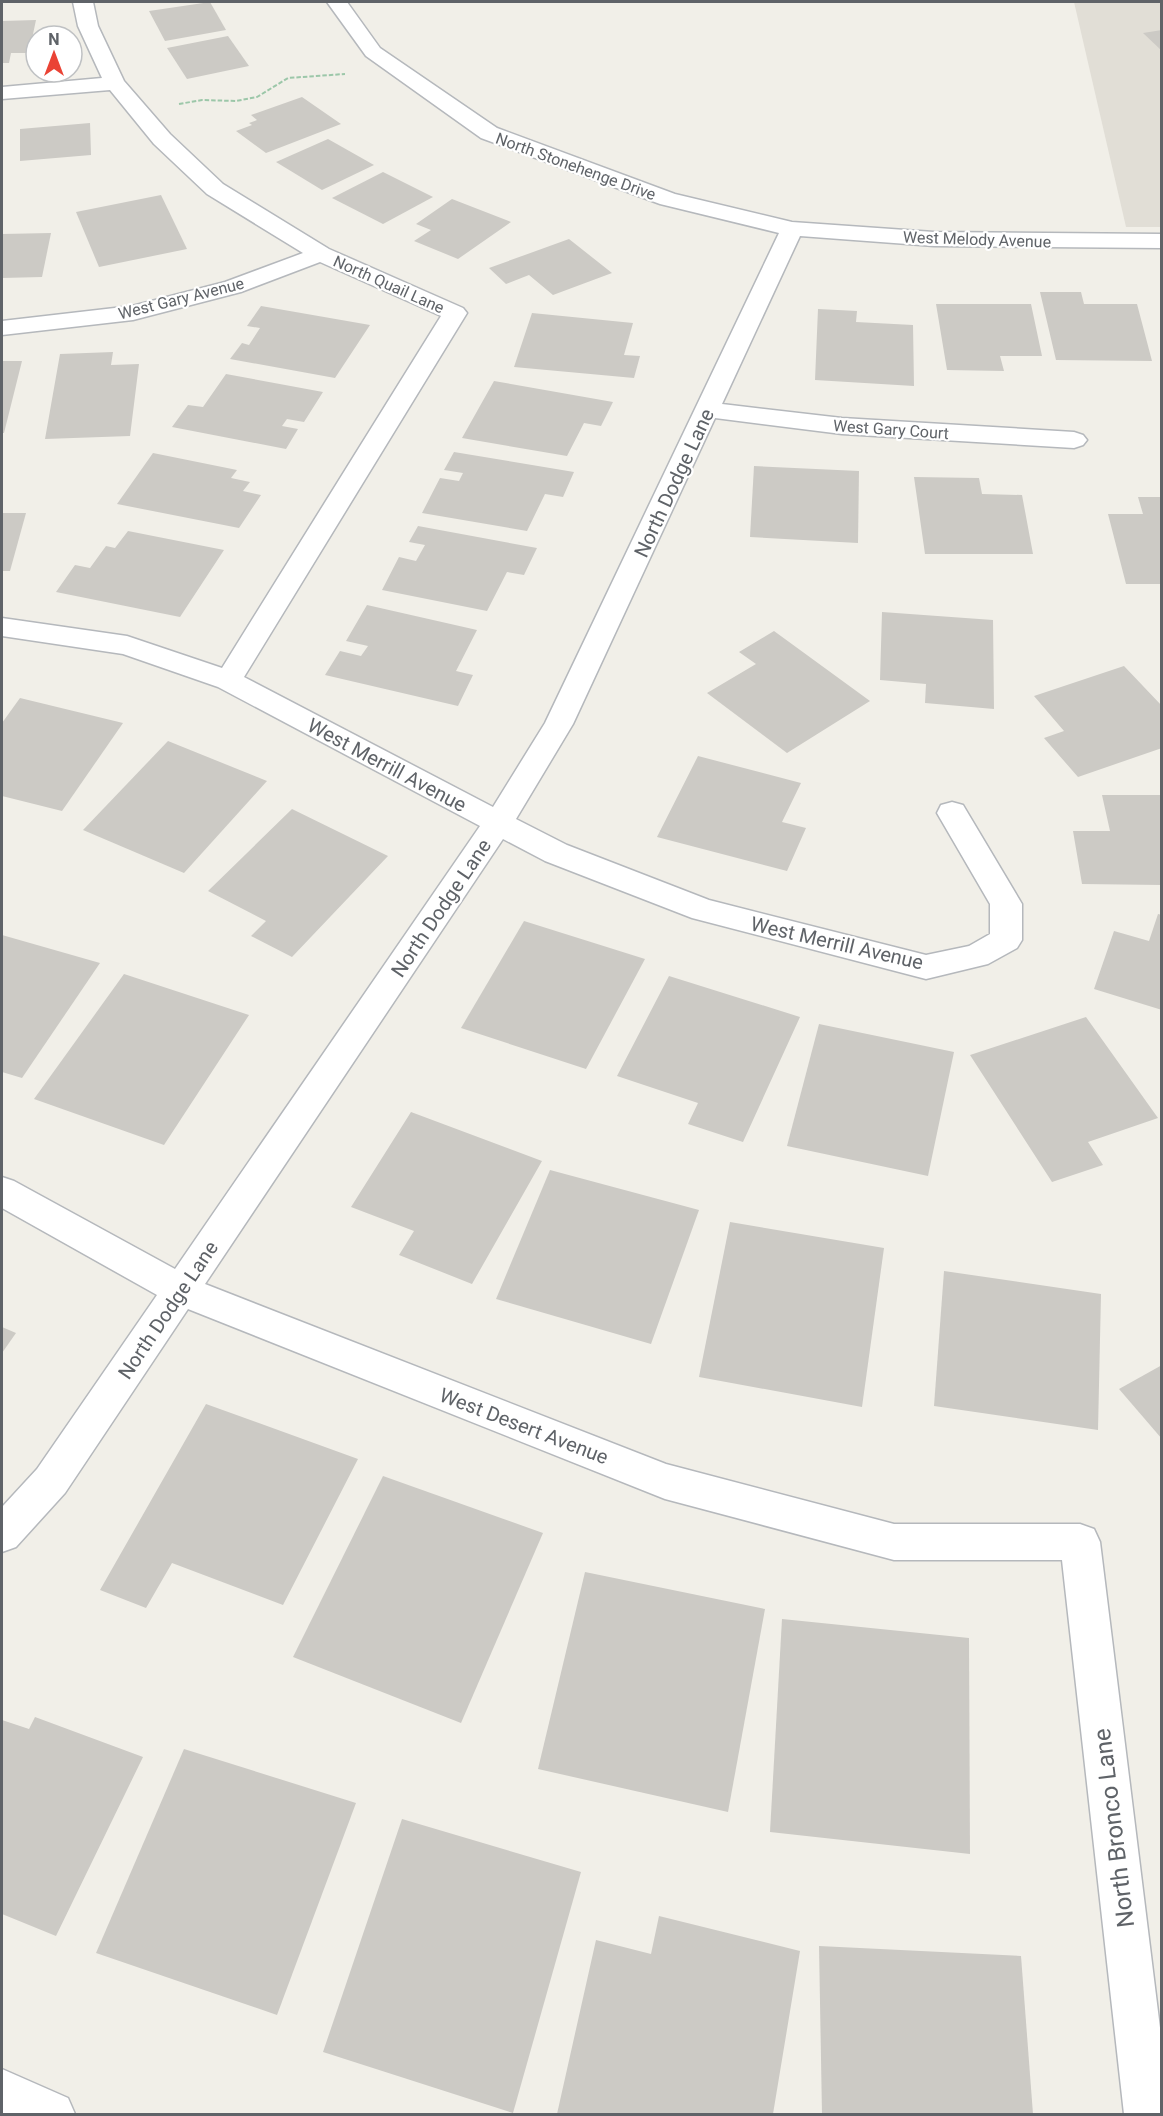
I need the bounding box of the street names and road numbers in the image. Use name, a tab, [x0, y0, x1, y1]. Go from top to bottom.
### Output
street label: North Stonehenge Drive	[493, 129, 658, 204]
street label: West Melody Avenue	[903, 227, 1051, 252]
street label: North Quail Lane	[330, 252, 447, 317]
street label: West Gary Avenue	[116, 274, 246, 323]
street label: North Dodge Lane	[629, 405, 719, 561]
street label: West Gary Court	[832, 416, 949, 443]
street label: West Merrill Avenue	[303, 713, 471, 817]
street label: North Dodge Lane	[386, 834, 496, 982]
street label: West Merrill Avenue	[748, 911, 926, 975]
street label: North Dodge Lane	[113, 1236, 223, 1384]
street label: West Desert Avenue	[436, 1383, 612, 1469]
street label: North Bronco Lane	[1088, 1727, 1140, 1929]

